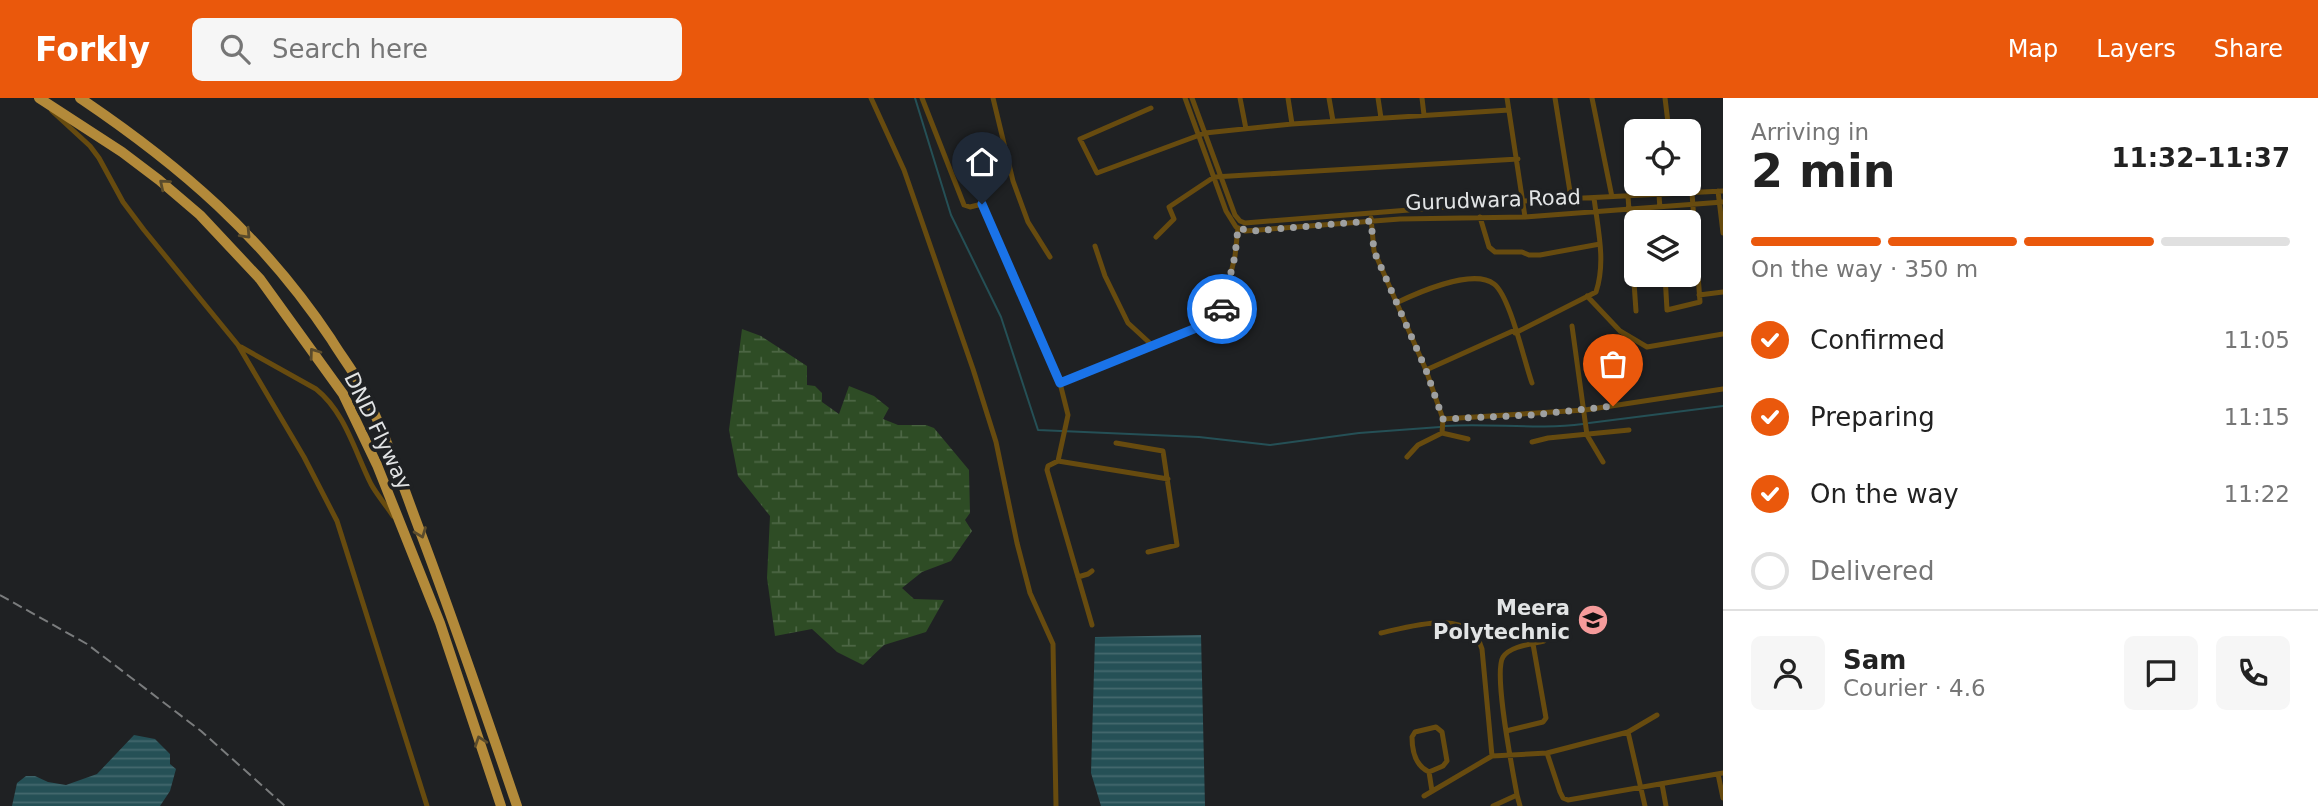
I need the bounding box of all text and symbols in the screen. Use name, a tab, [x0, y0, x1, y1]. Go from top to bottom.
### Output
search box	[192, 18, 682, 81]
text: Forkly	[35, 30, 150, 69]
icon: search	[216, 30, 254, 68]
text: Search here	[272, 34, 428, 64]
text: Map	[2008, 35, 2058, 63]
text: Layers	[2096, 35, 2176, 63]
text: Share	[2214, 35, 2283, 63]
map controls	[1624, 119, 1701, 287]
button: locate	[1624, 119, 1701, 196]
text: Arriving in	[1751, 119, 1869, 145]
pin	[952, 132, 1012, 204]
icon: home	[963, 143, 1001, 181]
text: 11:32–11:37	[2111, 143, 2290, 173]
text: 2 min	[1751, 144, 1895, 198]
one-way arrow	[159, 180, 172, 192]
street label: Gurudwara Road	[1405, 185, 1581, 215]
button: layers	[1624, 210, 1701, 287]
one-way arrow	[238, 226, 251, 239]
text: On the way · 350 m	[1751, 256, 1978, 282]
courier	[1187, 274, 1257, 344]
icon: car	[1203, 290, 1241, 328]
icon: check	[1751, 321, 1789, 359]
text: Confirmed	[1810, 325, 1945, 355]
text: 11:05	[2224, 327, 2290, 353]
pin	[1583, 334, 1643, 406]
icon: bag	[1594, 345, 1632, 383]
one-way arrow	[310, 348, 322, 361]
street label: DND Flyway	[339, 368, 417, 494]
icon: check	[1751, 398, 1789, 436]
text: Preparing	[1810, 402, 1935, 432]
text: 11:15	[2224, 404, 2290, 430]
icon: check	[1751, 475, 1789, 513]
text: On the way	[1810, 479, 1959, 509]
text: 11:22	[2224, 481, 2290, 507]
one-way arrow	[412, 527, 426, 539]
text: Delivered	[1810, 556, 1934, 586]
place label: Meera Polytechnic	[1433, 596, 1570, 644]
school or university icon: Meera Polytechnic	[1576, 603, 1610, 637]
button: person	[1751, 636, 1825, 710]
button: chat	[2124, 636, 2198, 710]
button: phone	[2216, 636, 2290, 710]
text: Sam	[1843, 645, 1906, 675]
text: Courier · 4.6	[1843, 675, 1986, 701]
one-way arrow	[473, 736, 488, 748]

